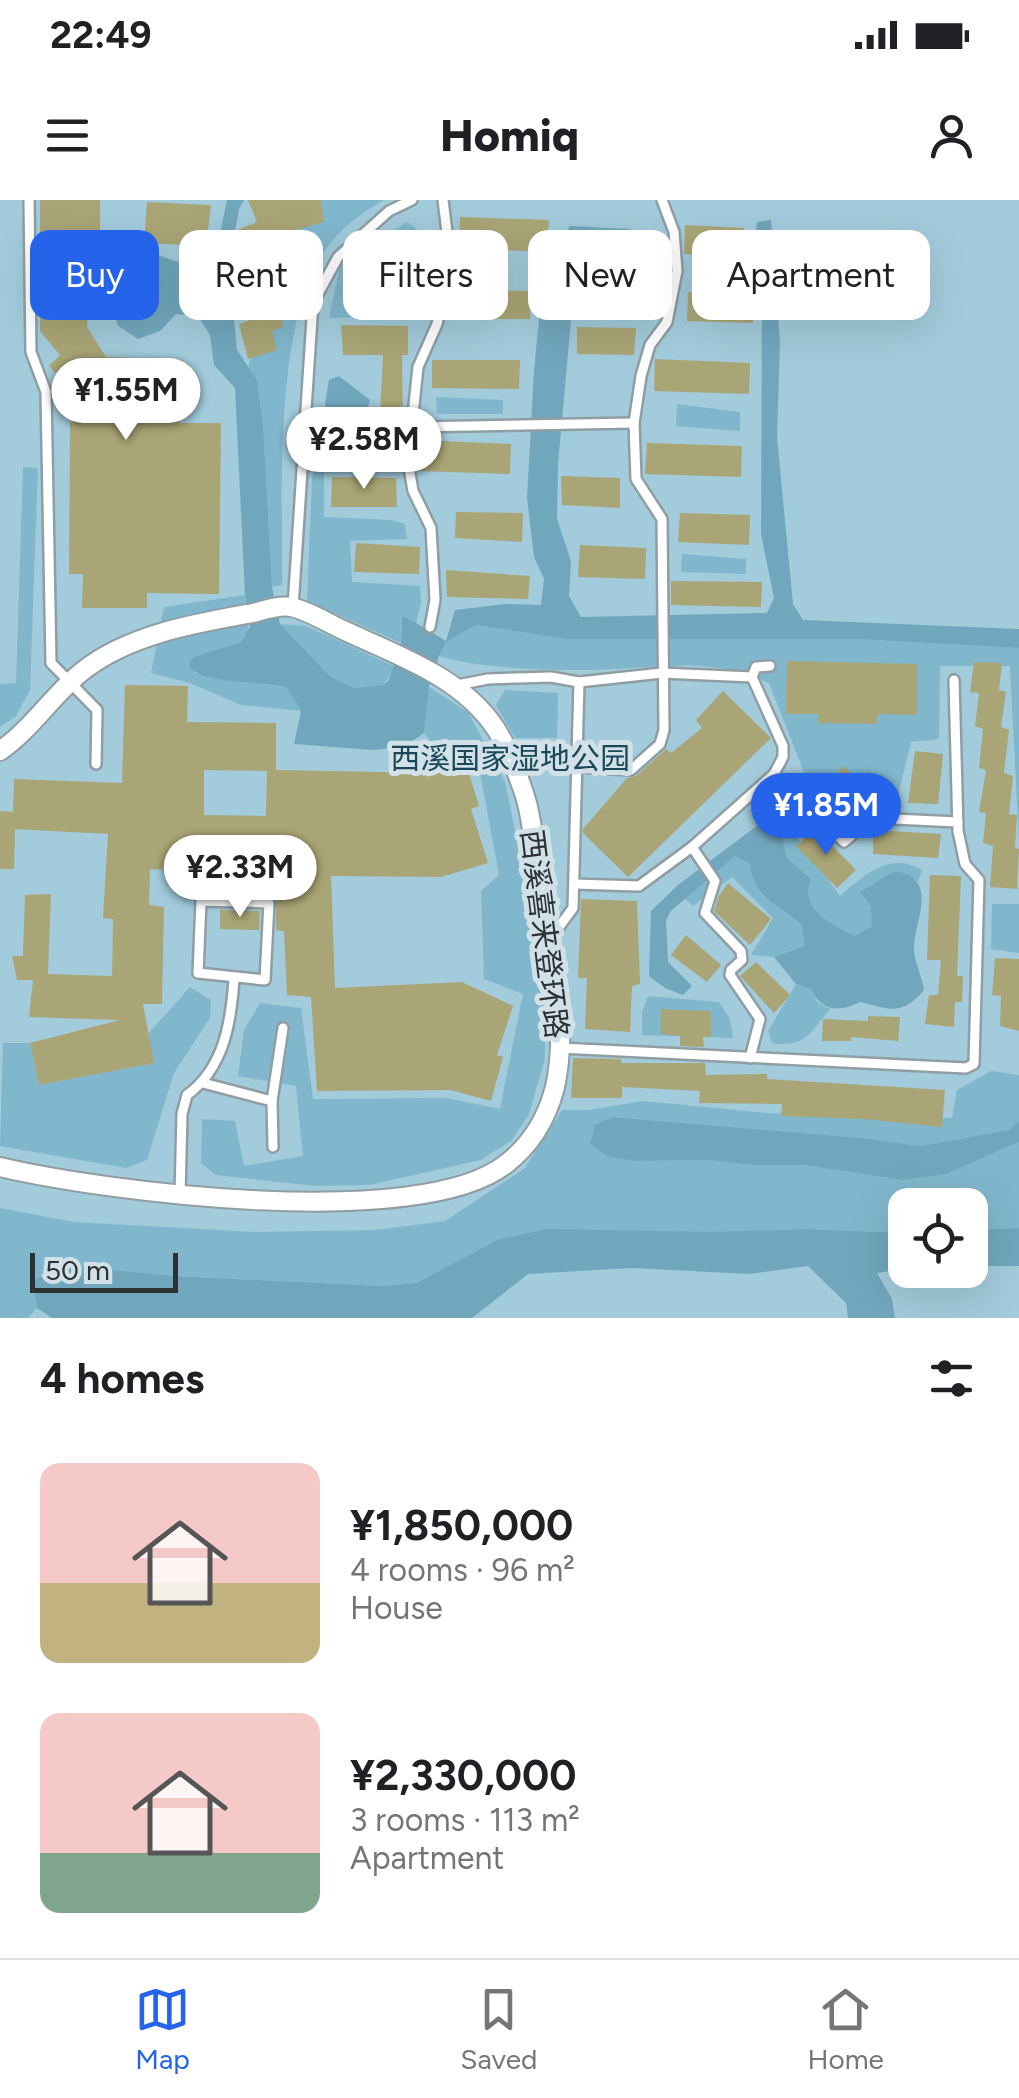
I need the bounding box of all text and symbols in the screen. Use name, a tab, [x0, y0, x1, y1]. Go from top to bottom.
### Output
text: 22:49	[50, 12, 152, 58]
icon: menu	[40, 108, 95, 163]
text: Homiq	[440, 108, 579, 162]
icon: person	[924, 108, 979, 163]
chip: Buy	[30, 230, 159, 320]
chip: Rent	[179, 230, 323, 320]
chip: Filters	[343, 230, 508, 320]
chip: New	[528, 230, 672, 320]
chip: Apartment	[692, 230, 930, 320]
pin: ¥1.55M	[45, 358, 207, 443]
text: ¥1.55M	[73, 371, 179, 409]
pin: ¥2.58M	[283, 407, 445, 492]
text: ¥2.58M	[308, 420, 420, 458]
park label: 西溪国家湿地公园	[390, 740, 630, 777]
pin: ¥1.85M	[745, 773, 907, 858]
text: ¥1.85M	[773, 786, 879, 824]
street label: 西溪喜来登环路	[513, 827, 576, 1040]
pin: ¥2.33M	[159, 835, 321, 920]
text: ¥2.33M	[186, 848, 294, 886]
map controls	[888, 1188, 988, 1288]
button: locate	[888, 1188, 988, 1288]
scale bar	[30, 1248, 178, 1292]
text: 50 m	[45, 1253, 110, 1287]
icon: filters	[924, 1351, 979, 1406]
text: 4 homes	[40, 1353, 204, 1404]
text: ¥1,850,000	[350, 1500, 573, 1551]
icon: home	[120, 1503, 240, 1623]
text: 4 rooms · 96 m²	[350, 1551, 575, 1589]
text: House	[350, 1589, 443, 1627]
text: ¥2,330,000	[350, 1750, 577, 1801]
icon: home	[120, 1753, 240, 1873]
text: 3 rooms · 113 m²	[350, 1801, 580, 1839]
text: Apartment	[350, 1839, 504, 1877]
tab: Map	[135, 1982, 190, 2076]
tab: Saved	[460, 1982, 537, 2076]
tab: Home	[808, 1982, 884, 2076]

